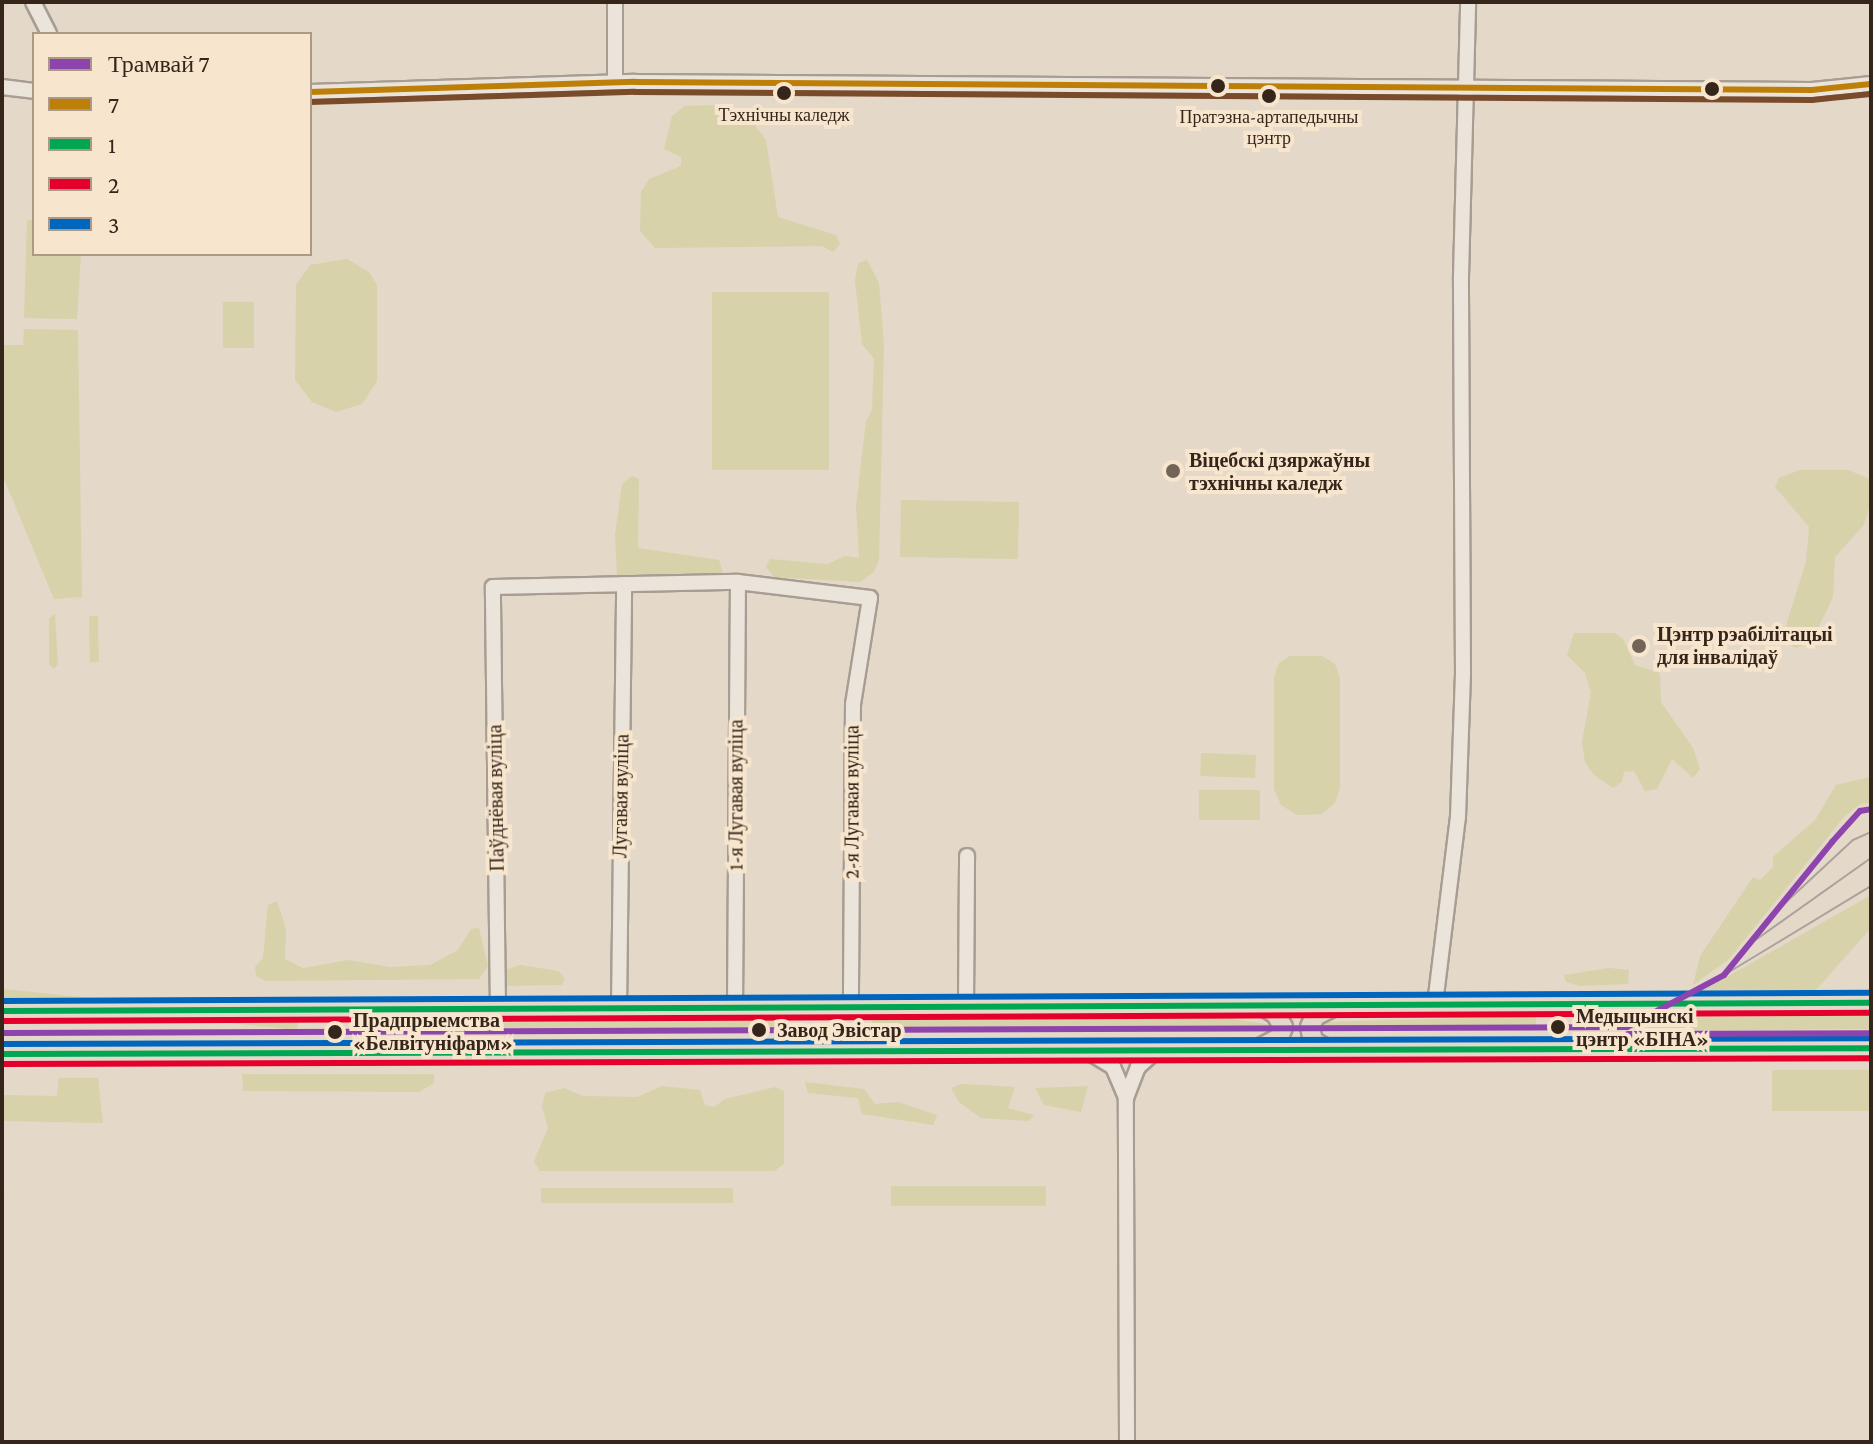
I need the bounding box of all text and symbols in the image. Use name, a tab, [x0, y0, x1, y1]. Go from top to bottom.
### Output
legend	[32, 32, 312, 256]
text: Трамвай 7	[108, 50, 210, 77]
unlabelled marker	[1210, 78, 1226, 94]
unlabelled marker	[1704, 81, 1720, 97]
marker: Тэхнічны каледж	[776, 85, 792, 101]
marker: Пратэзна-артапедычны цэнтр	[1261, 88, 1277, 104]
text: 7	[108, 91, 119, 118]
place label: Тэхнічны каледж	[719, 104, 849, 126]
place label: Пратэзна-артапедычны цэнтр	[1180, 107, 1358, 150]
text: 1	[108, 131, 116, 158]
text: 2	[108, 171, 119, 198]
text: 3	[108, 211, 119, 238]
place label: Віцебскі дзяржаўны тэхнічны каледж	[1189, 448, 1370, 495]
marker: Віцебскі дзяржаўны тэхнічны каледж	[1164, 462, 1182, 480]
place label: Цэнтр рэабілітацыі для інвалідаў	[1657, 622, 1833, 669]
marker: Цэнтр рэабілітацыі для інвалідаў	[1628, 635, 1650, 657]
street label: 1-я Лугавая вуліца	[724, 719, 748, 871]
street label: Паўднёвая вуліца	[483, 724, 509, 872]
street label: 2-я Лугавая вуліца	[840, 725, 864, 879]
street label: Лугавая вуліца	[608, 734, 634, 858]
place label: Медыцынскі цэнтр «БІНА»	[1576, 1004, 1709, 1051]
place label: Прадпрыемства «Белвітуніфарм»	[353, 1008, 513, 1055]
marker: Медыцынскі цэнтр «БІНА»	[1547, 1016, 1569, 1038]
place label: Завод Эвістар	[777, 1018, 902, 1042]
marker: Завод Эвістар	[748, 1019, 770, 1041]
marker: Прадпрыемства «Белвітуніфарм»	[324, 1021, 346, 1043]

